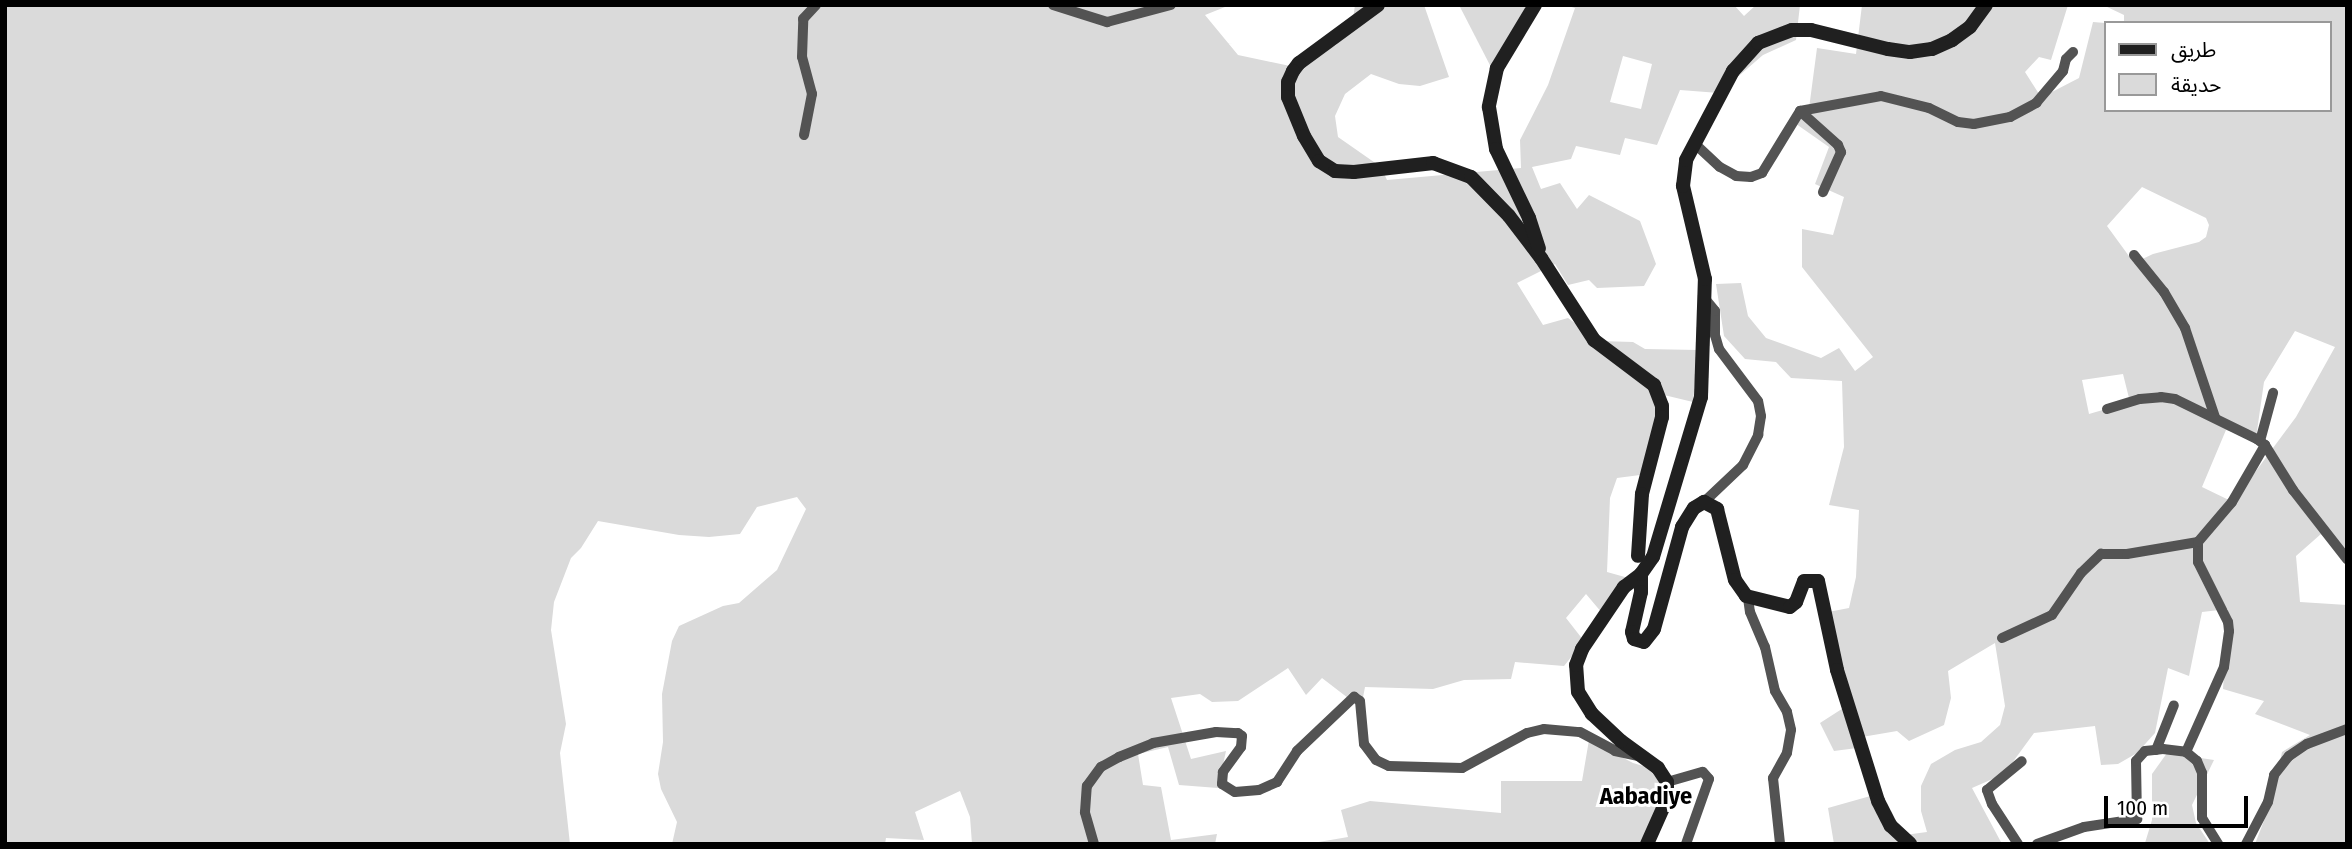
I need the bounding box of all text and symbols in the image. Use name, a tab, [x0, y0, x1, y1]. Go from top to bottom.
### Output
legend	[2104, 21, 2331, 112]
text: طريق	[2171, 37, 2216, 63]
text: حديقة	[2171, 72, 2221, 98]
scale bar	[2107, 782, 2250, 826]
district label: Aabadiye	[1600, 783, 1692, 811]
text: 100 m	[2117, 795, 2168, 821]

